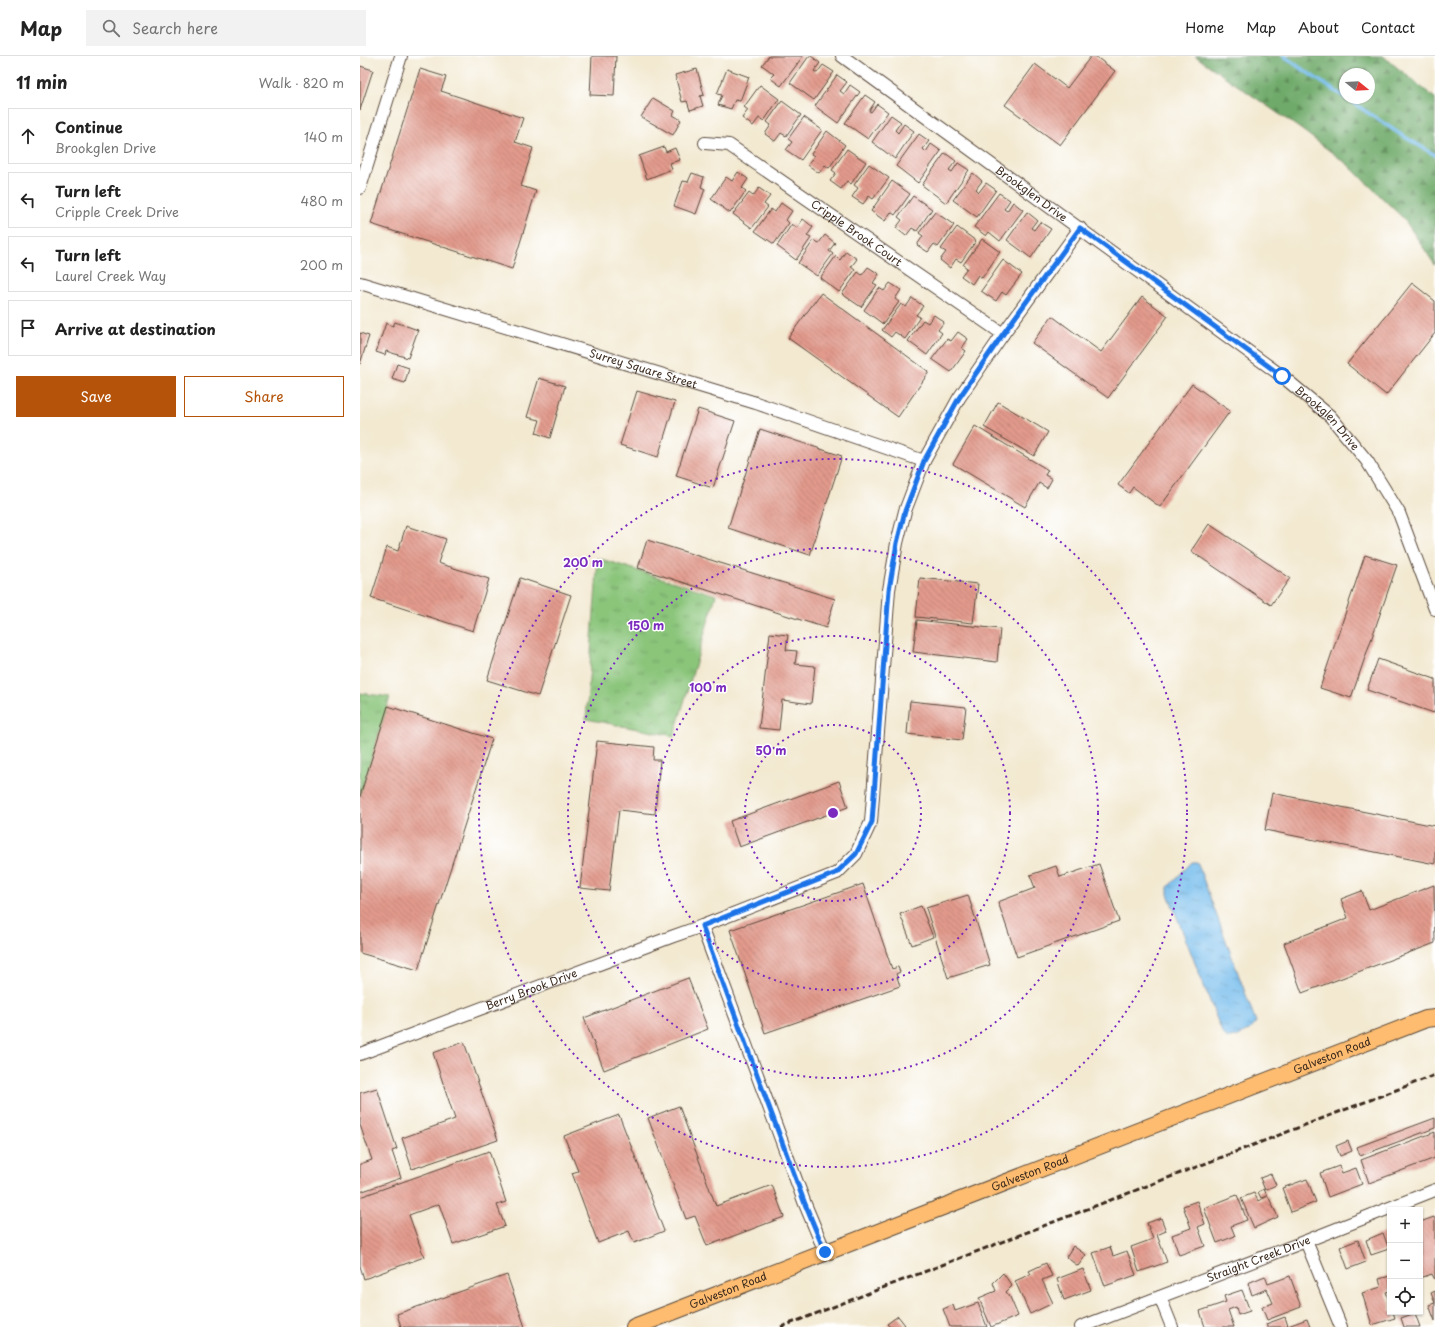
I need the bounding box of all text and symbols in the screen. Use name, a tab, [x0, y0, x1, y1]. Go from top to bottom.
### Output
search box	[86, 10, 366, 46]
text: Map	[20, 14, 62, 42]
text: Search here	[132, 16, 218, 39]
icon: search	[100, 17, 122, 39]
text: Home	[1185, 17, 1224, 38]
text: Map	[1246, 17, 1276, 38]
text: About	[1298, 17, 1339, 38]
text: Contact	[1361, 17, 1415, 38]
north arrow	[1339, 68, 1375, 104]
text: 11 min	[16, 69, 68, 95]
text: Walk · 820 m	[259, 73, 344, 92]
text: Continue	[55, 115, 123, 138]
icon: ahead	[17, 125, 39, 147]
text: 140 m	[304, 127, 343, 146]
text: Brookglen Drive	[55, 138, 156, 157]
street label: Brookglen Drive	[992, 161, 1071, 225]
text: Turn left	[55, 179, 121, 202]
icon: left	[17, 189, 39, 211]
text: 480 m	[301, 191, 343, 210]
street label: Cripple Brook Court	[808, 195, 906, 270]
text: Cripple Creek Drive	[55, 202, 179, 221]
text: Turn left	[55, 243, 121, 266]
icon: left	[17, 253, 39, 275]
text: 200 m	[300, 255, 343, 274]
text: Laurel Creek Way	[55, 266, 166, 285]
icon: arrive	[17, 317, 39, 339]
text: Arrive at destination	[55, 317, 216, 340]
street label: Surrey Square Street	[587, 344, 700, 393]
route start	[1273, 367, 1291, 385]
button: Save	[16, 376, 176, 417]
button: Share	[184, 376, 344, 417]
street label: Brookglen Drive	[1292, 381, 1364, 454]
text: 200 m	[563, 553, 603, 571]
text: 150 m	[628, 616, 664, 634]
text: 100 m	[689, 678, 727, 696]
text: 50 m	[755, 741, 787, 759]
centre of rings	[826, 806, 840, 820]
street label: Berry Brook Drive	[483, 964, 580, 1014]
street label: Galveston Road	[1291, 1032, 1373, 1078]
street label: Galveston Road	[989, 1150, 1071, 1195]
map controls	[1387, 1207, 1423, 1315]
button: +	[1387, 1207, 1423, 1243]
street label: Straight Creek Drive	[1204, 1231, 1313, 1286]
route end	[816, 1243, 834, 1261]
button: −	[1387, 1243, 1423, 1279]
street label: Galveston Road	[687, 1267, 769, 1313]
button: locate	[1387, 1279, 1423, 1315]

